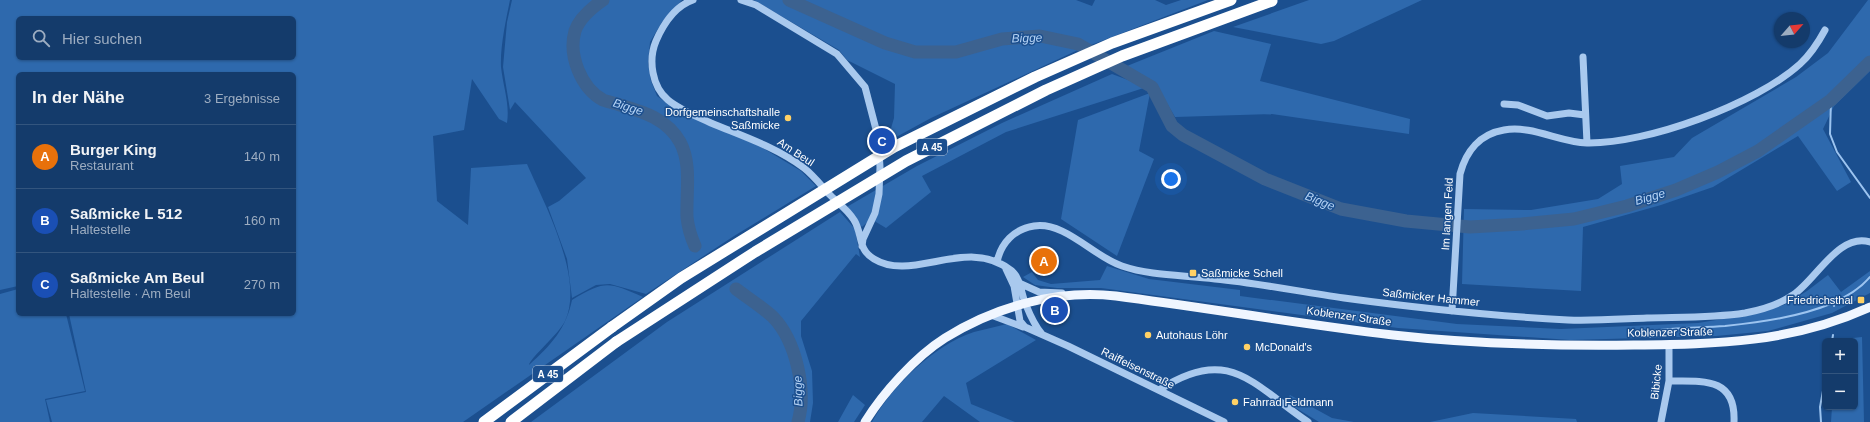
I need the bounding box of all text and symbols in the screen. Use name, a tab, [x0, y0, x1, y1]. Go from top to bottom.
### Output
north arrow	[1774, 12, 1810, 48]
search box	[16, 16, 296, 60]
icon: search	[30, 27, 52, 49]
text: Hier suchen	[62, 30, 142, 47]
water label: Bigge	[1011, 30, 1043, 46]
text: In der Nähe	[32, 88, 125, 107]
text: 3 Ergebnisse	[204, 91, 280, 106]
water label: Bigge	[611, 96, 645, 118]
place label: Dorfgemeinschaftshalle Saßmicke	[665, 106, 780, 131]
marker: Dorfgemeinschaftshalle Saßmicke	[783, 113, 793, 123]
pin: C	[869, 126, 895, 156]
street label: Am Beul	[775, 136, 817, 168]
road number: A 45	[917, 139, 947, 155]
text: Burger King	[70, 141, 157, 158]
text: A	[40, 149, 50, 164]
text: 140 m	[244, 149, 280, 164]
text: Restaurant	[70, 158, 134, 173]
your location	[1161, 169, 1181, 189]
street label: Im langen Feld	[1439, 177, 1455, 251]
water label: Bigge	[1633, 186, 1667, 208]
water label: Bigge	[1303, 189, 1337, 213]
text: Saßmicke L 512	[70, 205, 182, 222]
text: B	[40, 213, 50, 228]
text: 160 m	[244, 213, 280, 228]
text: Haltestelle	[70, 222, 131, 237]
pin: A	[1031, 246, 1057, 276]
place label: Saßmicke Schell	[1201, 267, 1283, 279]
marker: Saßmicke Schell	[1188, 268, 1198, 278]
text: Saßmicke Am Beul	[70, 269, 205, 286]
text: C	[40, 277, 50, 292]
text: 270 m	[244, 277, 280, 292]
text: Haltestelle · Am Beul	[70, 286, 191, 301]
street label: Saßmicker Hammer	[1382, 286, 1481, 308]
place label: Friedrichsthal	[1787, 294, 1853, 306]
pin: B	[1042, 295, 1068, 325]
marker: Friedrichsthal	[1856, 295, 1866, 305]
street label: Koblenzer Straße	[1306, 304, 1392, 328]
street label: Koblenzer Straße	[1627, 325, 1713, 339]
place label: Autohaus Löhr	[1156, 329, 1228, 341]
marker: Autohaus Löhr	[1143, 330, 1153, 340]
map controls	[1822, 338, 1858, 410]
button: +	[1822, 338, 1858, 374]
place label: McDonald's	[1255, 341, 1313, 353]
marker: McDonald's	[1242, 342, 1252, 352]
street label: Raiffeisenstraße	[1099, 345, 1177, 391]
street label: Bibicke	[1648, 364, 1664, 400]
road number: A 45	[533, 366, 563, 382]
button: −	[1822, 374, 1858, 410]
water label: Bigge	[790, 375, 806, 407]
place label: Fahrrad Feldmann	[1243, 396, 1334, 408]
marker: Fahrrad Feldmann	[1230, 397, 1240, 407]

